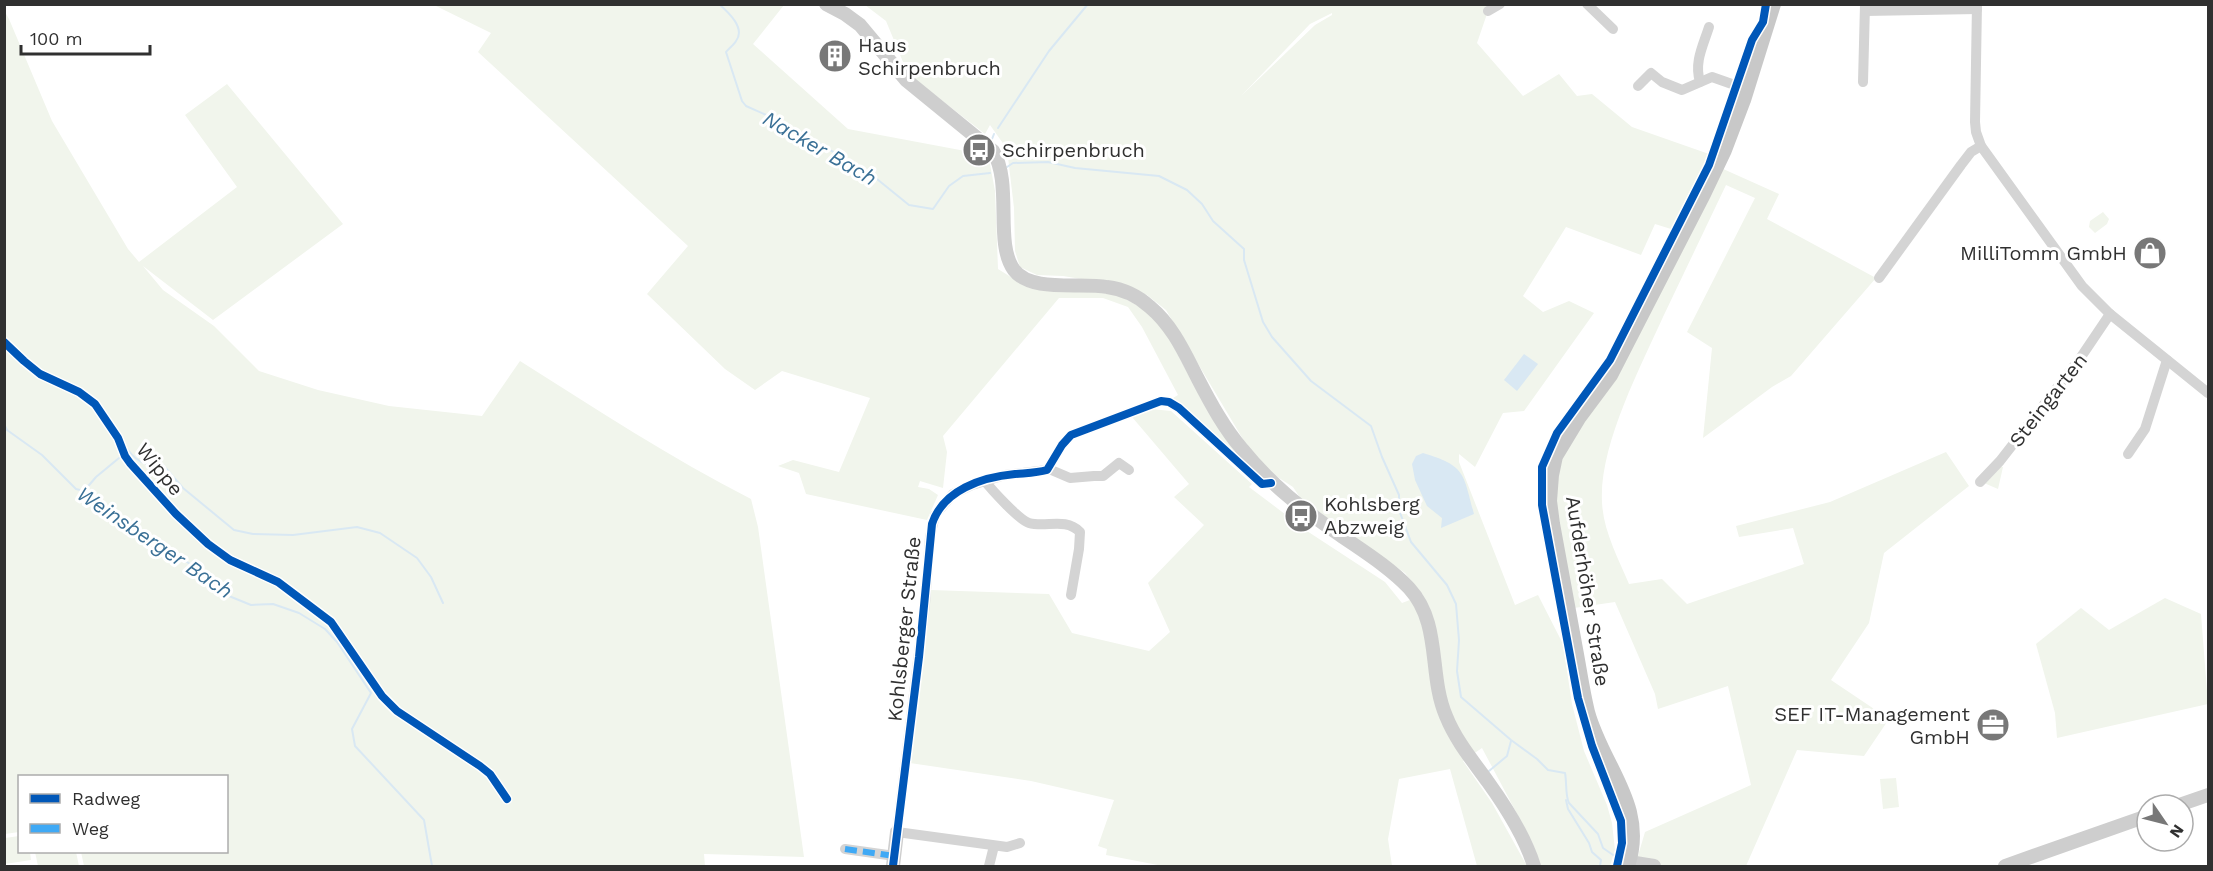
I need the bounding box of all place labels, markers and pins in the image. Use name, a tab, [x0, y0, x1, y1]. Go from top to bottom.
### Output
place label: Haus Schirpenbruch	[858, 33, 1001, 80]
building icon: Haus Schirpenbruch	[817, 38, 853, 74]
bus stop icon: Schirpenbruch	[961, 132, 997, 168]
place label: Schirpenbruch	[1002, 138, 1145, 162]
shop icon: MilliTomm GmbH	[2132, 235, 2168, 271]
place label: MilliTomm GmbH	[1960, 241, 2127, 265]
place label: Kohlsberg Abzweig	[1324, 492, 1420, 539]
bus stop icon: Kohlsberg Abzweig	[1283, 498, 1319, 534]
place label: SEF IT-Management GmbH	[1774, 702, 1971, 749]
office icon: SEF IT-Management GmbH	[1975, 707, 2011, 743]

